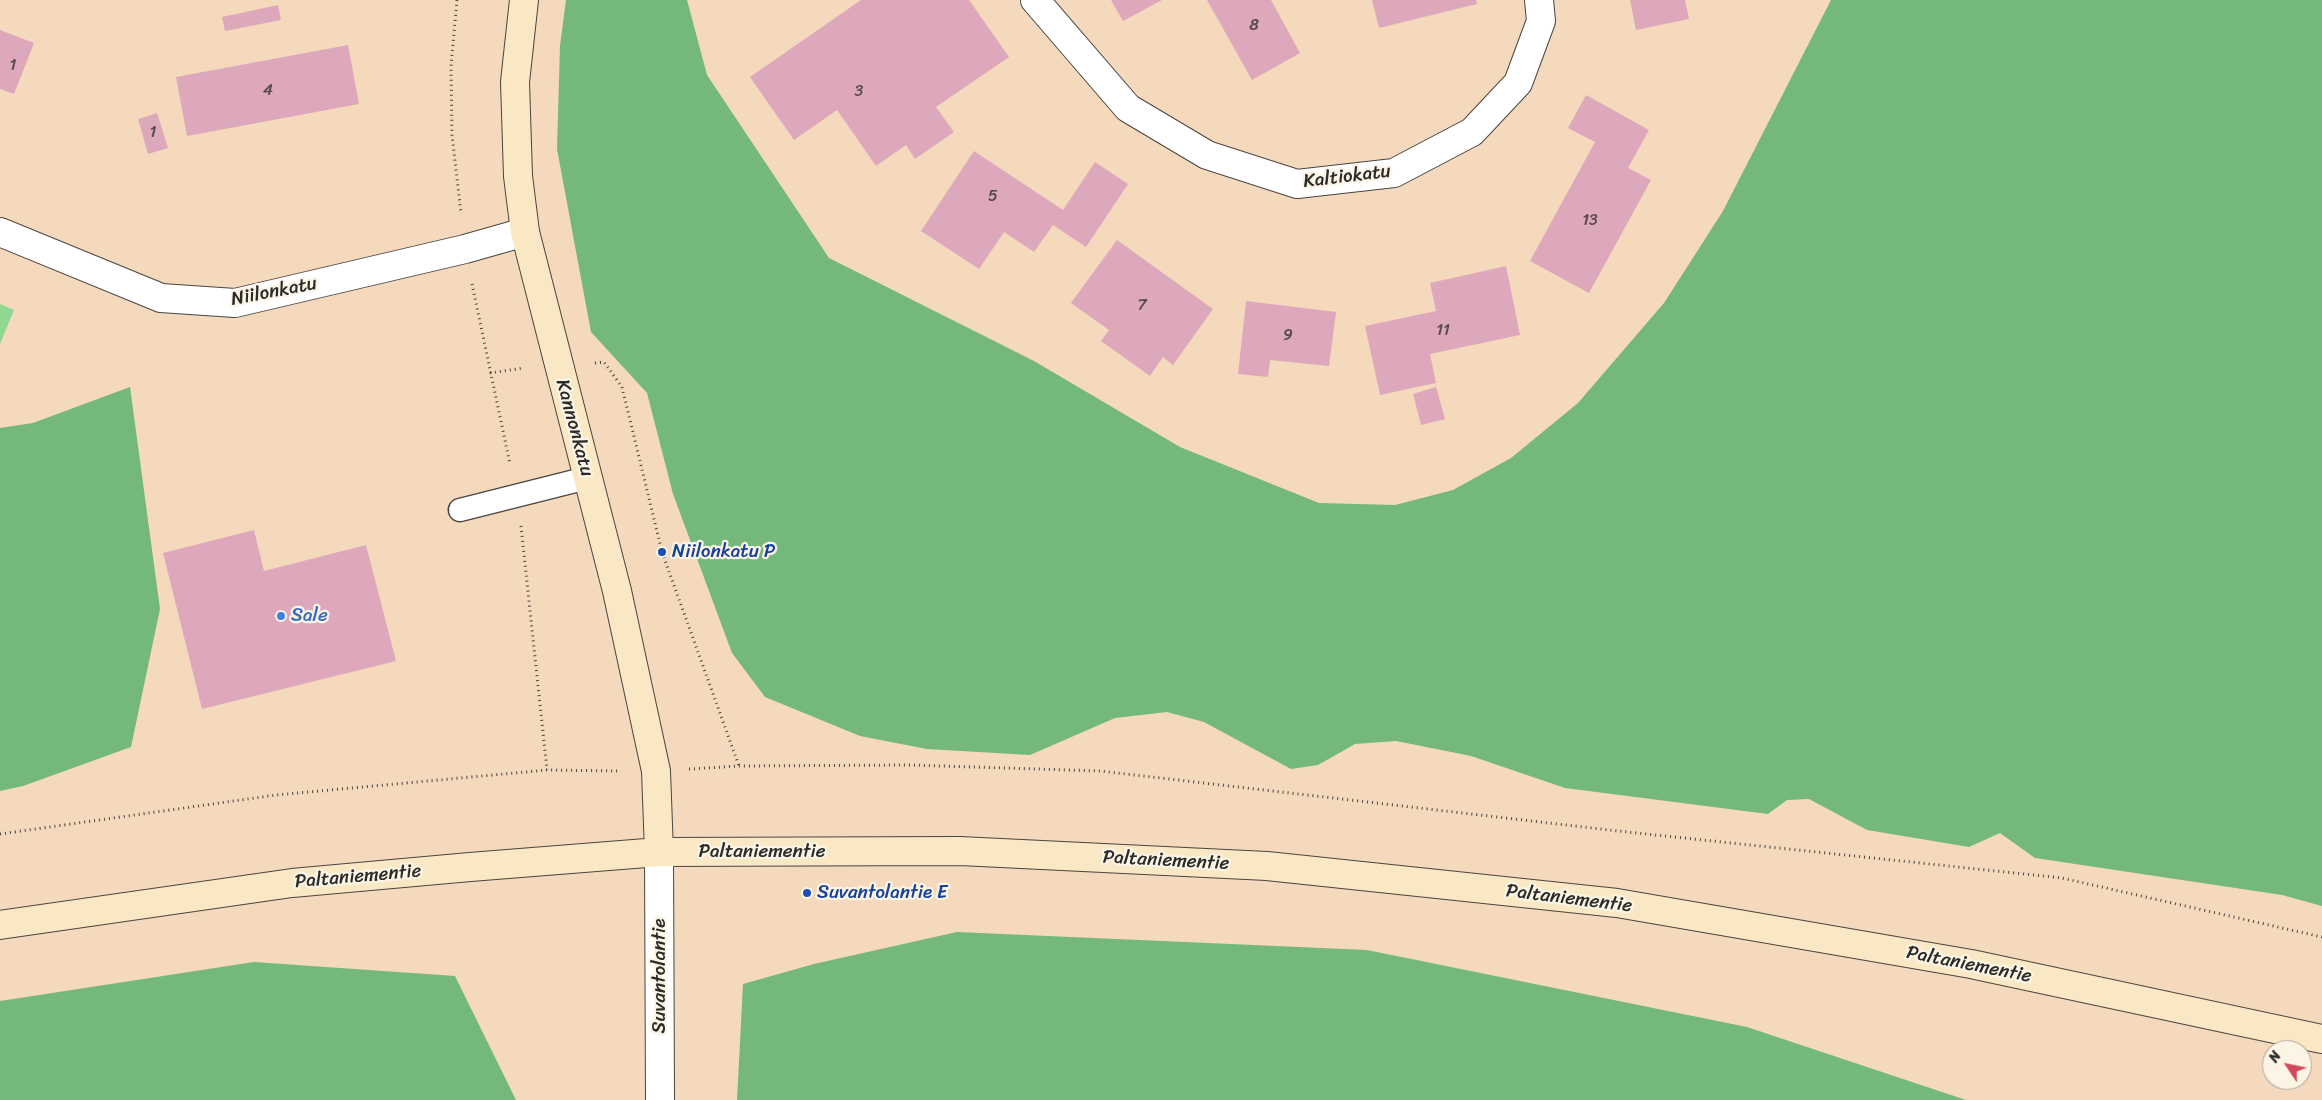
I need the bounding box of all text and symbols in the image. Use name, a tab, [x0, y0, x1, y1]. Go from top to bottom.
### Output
house number: 8	[1249, 16, 1259, 36]
house number: 1	[10, 56, 16, 76]
house number: 4	[263, 81, 273, 101]
house number: 3	[855, 82, 863, 102]
house number: 1	[150, 123, 156, 143]
street label: Kaltiokatu	[1302, 160, 1392, 194]
house number: 5	[988, 187, 998, 207]
house number: 13	[1582, 211, 1598, 231]
street label: Niilonkatu	[229, 273, 319, 311]
house number: 7	[1137, 296, 1147, 316]
house number: 11	[1436, 321, 1450, 341]
house number: 9	[1283, 326, 1293, 346]
street label: Kannonkatu	[550, 377, 598, 479]
place label: Niilonkatu P	[672, 541, 775, 563]
marker: Niilonkatu P	[656, 546, 668, 558]
place label: Sale	[291, 605, 328, 627]
marker: Sale	[275, 610, 287, 622]
street label: Paltaniementie	[699, 841, 825, 863]
street label: Paltaniementie	[1102, 846, 1230, 876]
street label: Paltaniementie	[294, 860, 422, 894]
street label: Paltaniementie	[1505, 880, 1633, 918]
place label: Suvantolantie E	[817, 882, 948, 904]
marker: Suvantolantie E	[801, 887, 813, 899]
street label: Suvantolantie	[649, 918, 671, 1034]
street label: Paltaniementie	[1905, 942, 2033, 988]
north arrow	[2262, 1040, 2312, 1090]
text: N	[2262, 1046, 2288, 1068]

